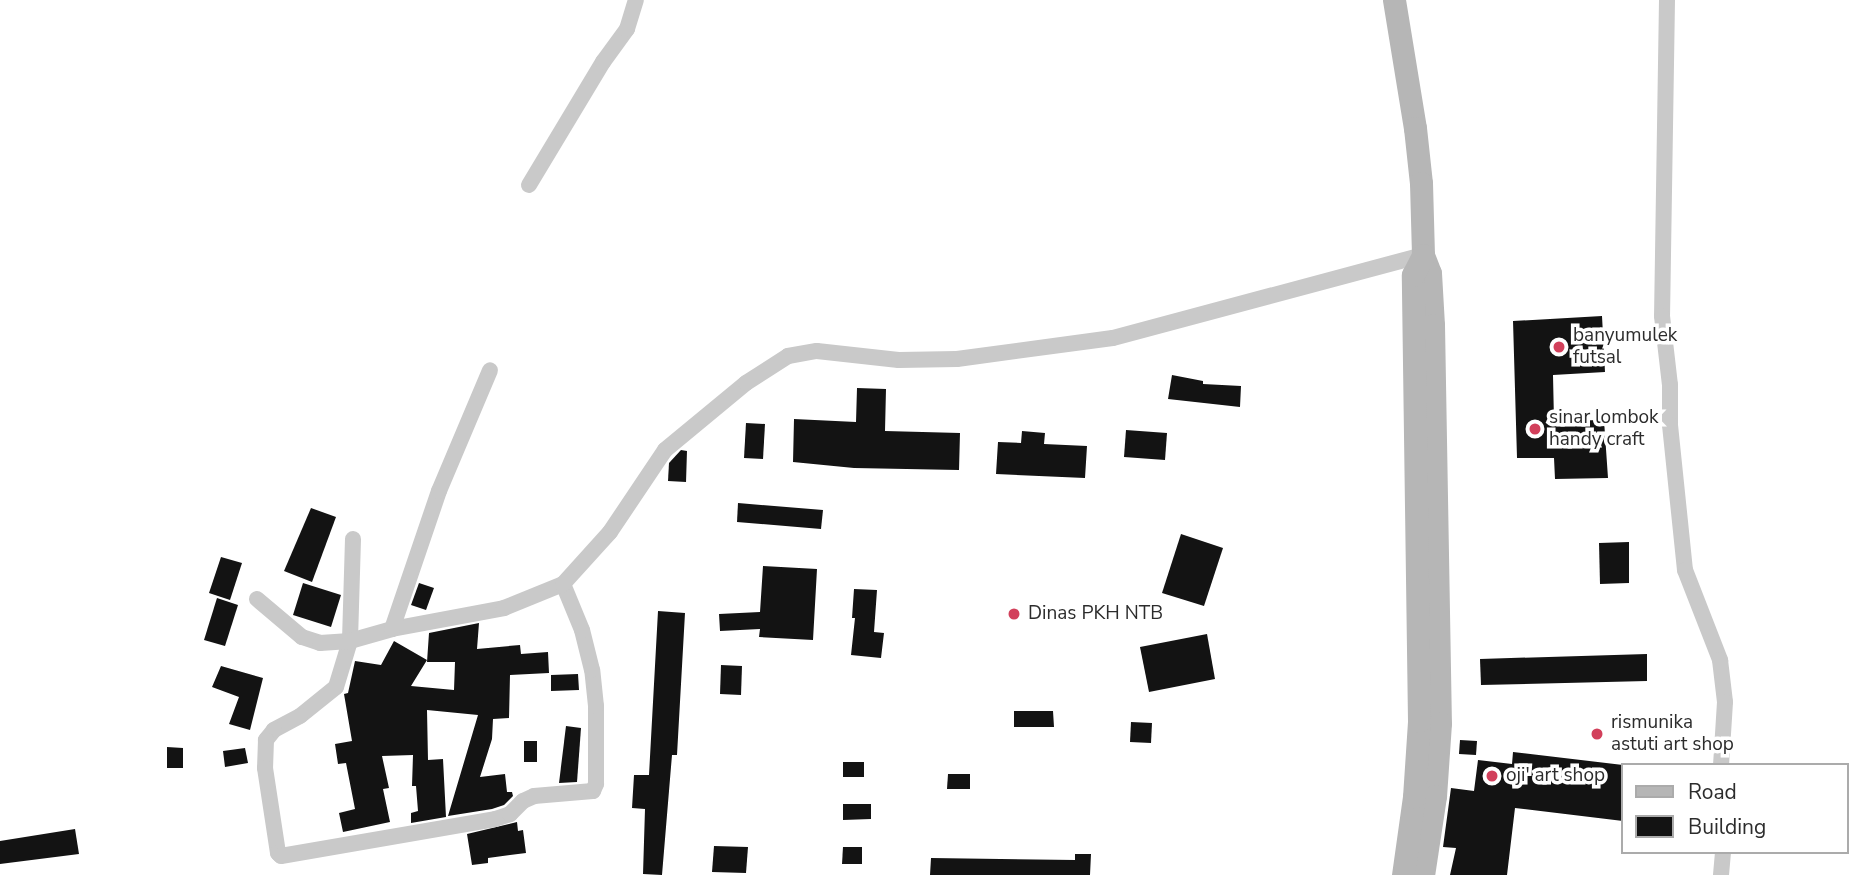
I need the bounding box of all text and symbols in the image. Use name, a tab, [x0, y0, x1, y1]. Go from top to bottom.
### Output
place label: banyumulek futsal	[1573, 325, 1677, 369]
marker: banyumulek futsal	[1551, 339, 1567, 355]
place label: sinar lombok handy craft	[1549, 407, 1659, 451]
marker: sinar lombok handy craft	[1527, 421, 1543, 437]
place label: Dinas PKH NTB	[1028, 603, 1163, 625]
marker: Dinas PKH NTB	[1006, 606, 1022, 622]
place label: rismunika astuti art shop	[1611, 712, 1734, 756]
marker: rismunika astuti art shop	[1589, 726, 1605, 742]
legend	[1622, 763, 1849, 854]
place label: oji' art shop	[1506, 765, 1605, 787]
marker: oji' art shop	[1484, 768, 1500, 784]
text: Road	[1688, 778, 1737, 806]
text: Building	[1688, 813, 1766, 841]

